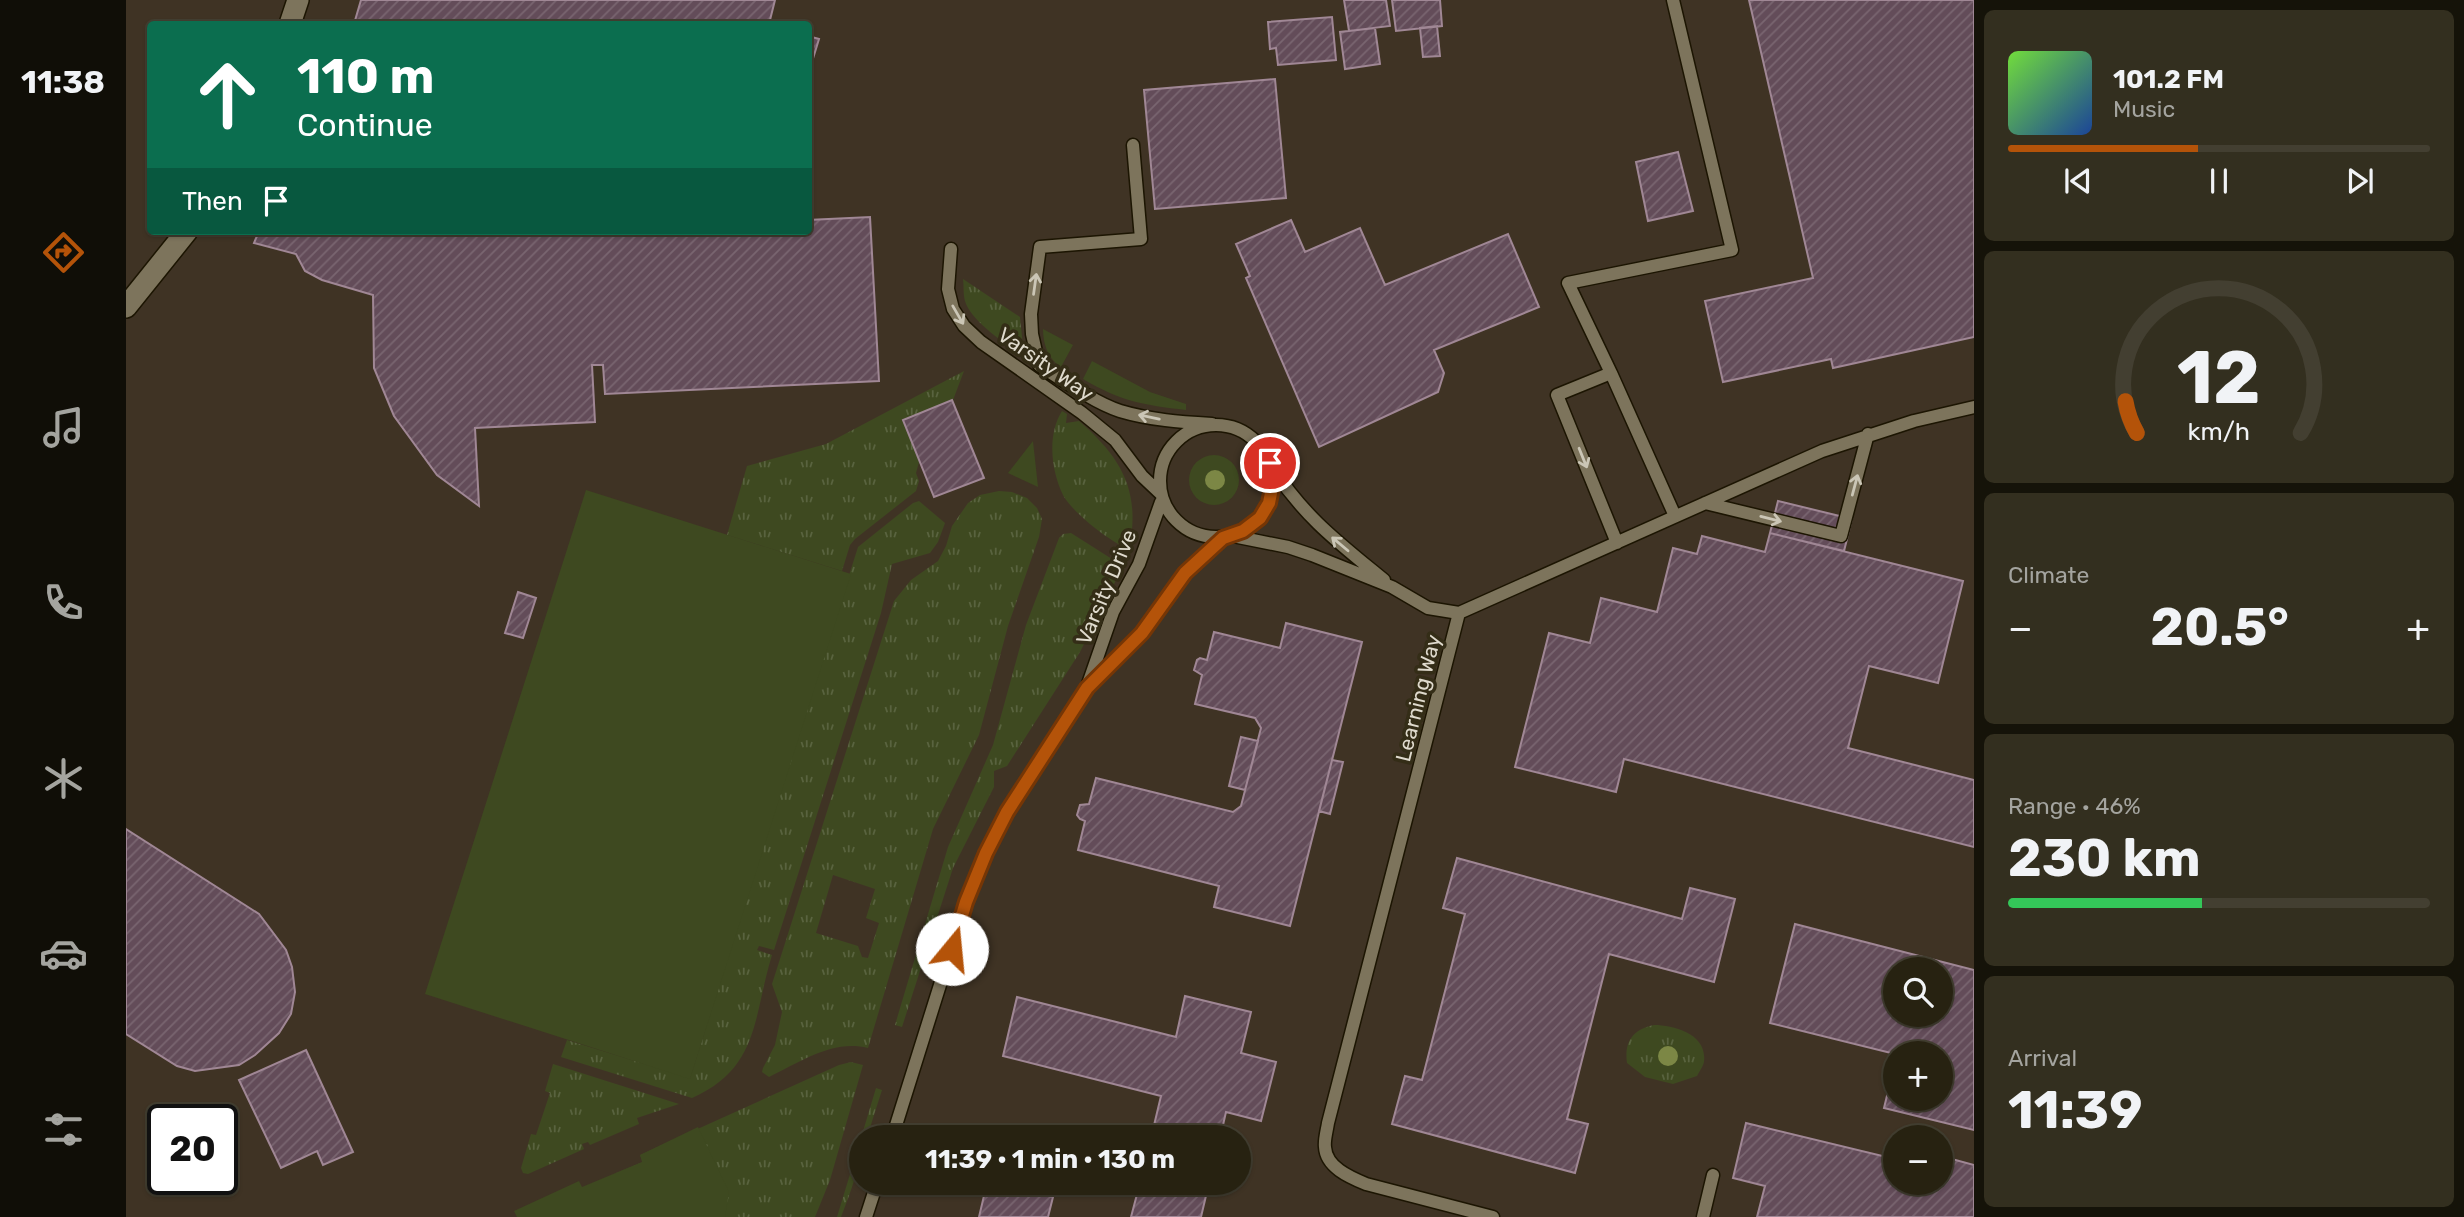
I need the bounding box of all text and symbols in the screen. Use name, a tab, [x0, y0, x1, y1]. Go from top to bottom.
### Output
text: 110 m	[297, 47, 434, 105]
icon: ahead	[182, 49, 273, 140]
text: 11:38	[21, 63, 105, 101]
text: 101.2 FM	[2113, 64, 2224, 95]
text: Music	[2113, 95, 2175, 123]
text: Continue	[297, 106, 433, 144]
icon: previous	[2059, 162, 2097, 200]
icon: pause	[2200, 162, 2238, 200]
icon: next	[2341, 162, 2379, 200]
icon: arrive	[257, 182, 295, 220]
text: Then	[182, 186, 243, 217]
icon: directions	[39, 228, 88, 277]
one-way arrow	[1029, 273, 1042, 296]
one-way arrow	[951, 305, 965, 325]
street label: Varsity Way	[993, 322, 1099, 406]
text: 12	[2177, 336, 2261, 422]
icon: music	[39, 403, 88, 452]
one-way arrow	[1138, 410, 1161, 423]
text: km/h	[2188, 417, 2250, 446]
pin	[1240, 433, 1300, 493]
icon: arrive	[1251, 444, 1289, 482]
one-way arrow	[1577, 447, 1590, 468]
one-way arrow	[1849, 474, 1862, 496]
one-way arrow	[1759, 513, 1782, 526]
street label: Varsity Drive	[1070, 526, 1142, 648]
one-way arrow	[1331, 536, 1349, 552]
text: Climate	[2008, 561, 2089, 589]
icon: phone	[39, 578, 88, 627]
text: 20.5°	[2150, 596, 2289, 658]
text: −	[2008, 605, 2033, 651]
text: +	[2406, 605, 2430, 651]
street label: Learning Way	[1390, 631, 1446, 764]
icon: climate	[39, 754, 88, 803]
text: Range · 46%	[2008, 792, 2141, 820]
text: 230 km	[2008, 827, 2201, 889]
position arrow	[915, 912, 989, 986]
icon: car	[39, 929, 88, 978]
map controls	[1883, 957, 1953, 1195]
button: search	[1883, 957, 1953, 1027]
button: +	[1883, 1041, 1953, 1111]
text: Arrival	[2008, 1044, 2077, 1072]
text: 11:39	[2008, 1079, 2142, 1141]
speed limit sign: 20	[147, 1104, 238, 1195]
icon: filters	[39, 1105, 88, 1154]
button: −	[1883, 1125, 1953, 1195]
text: 11:39 · 1 min · 130 m	[925, 1144, 1175, 1175]

